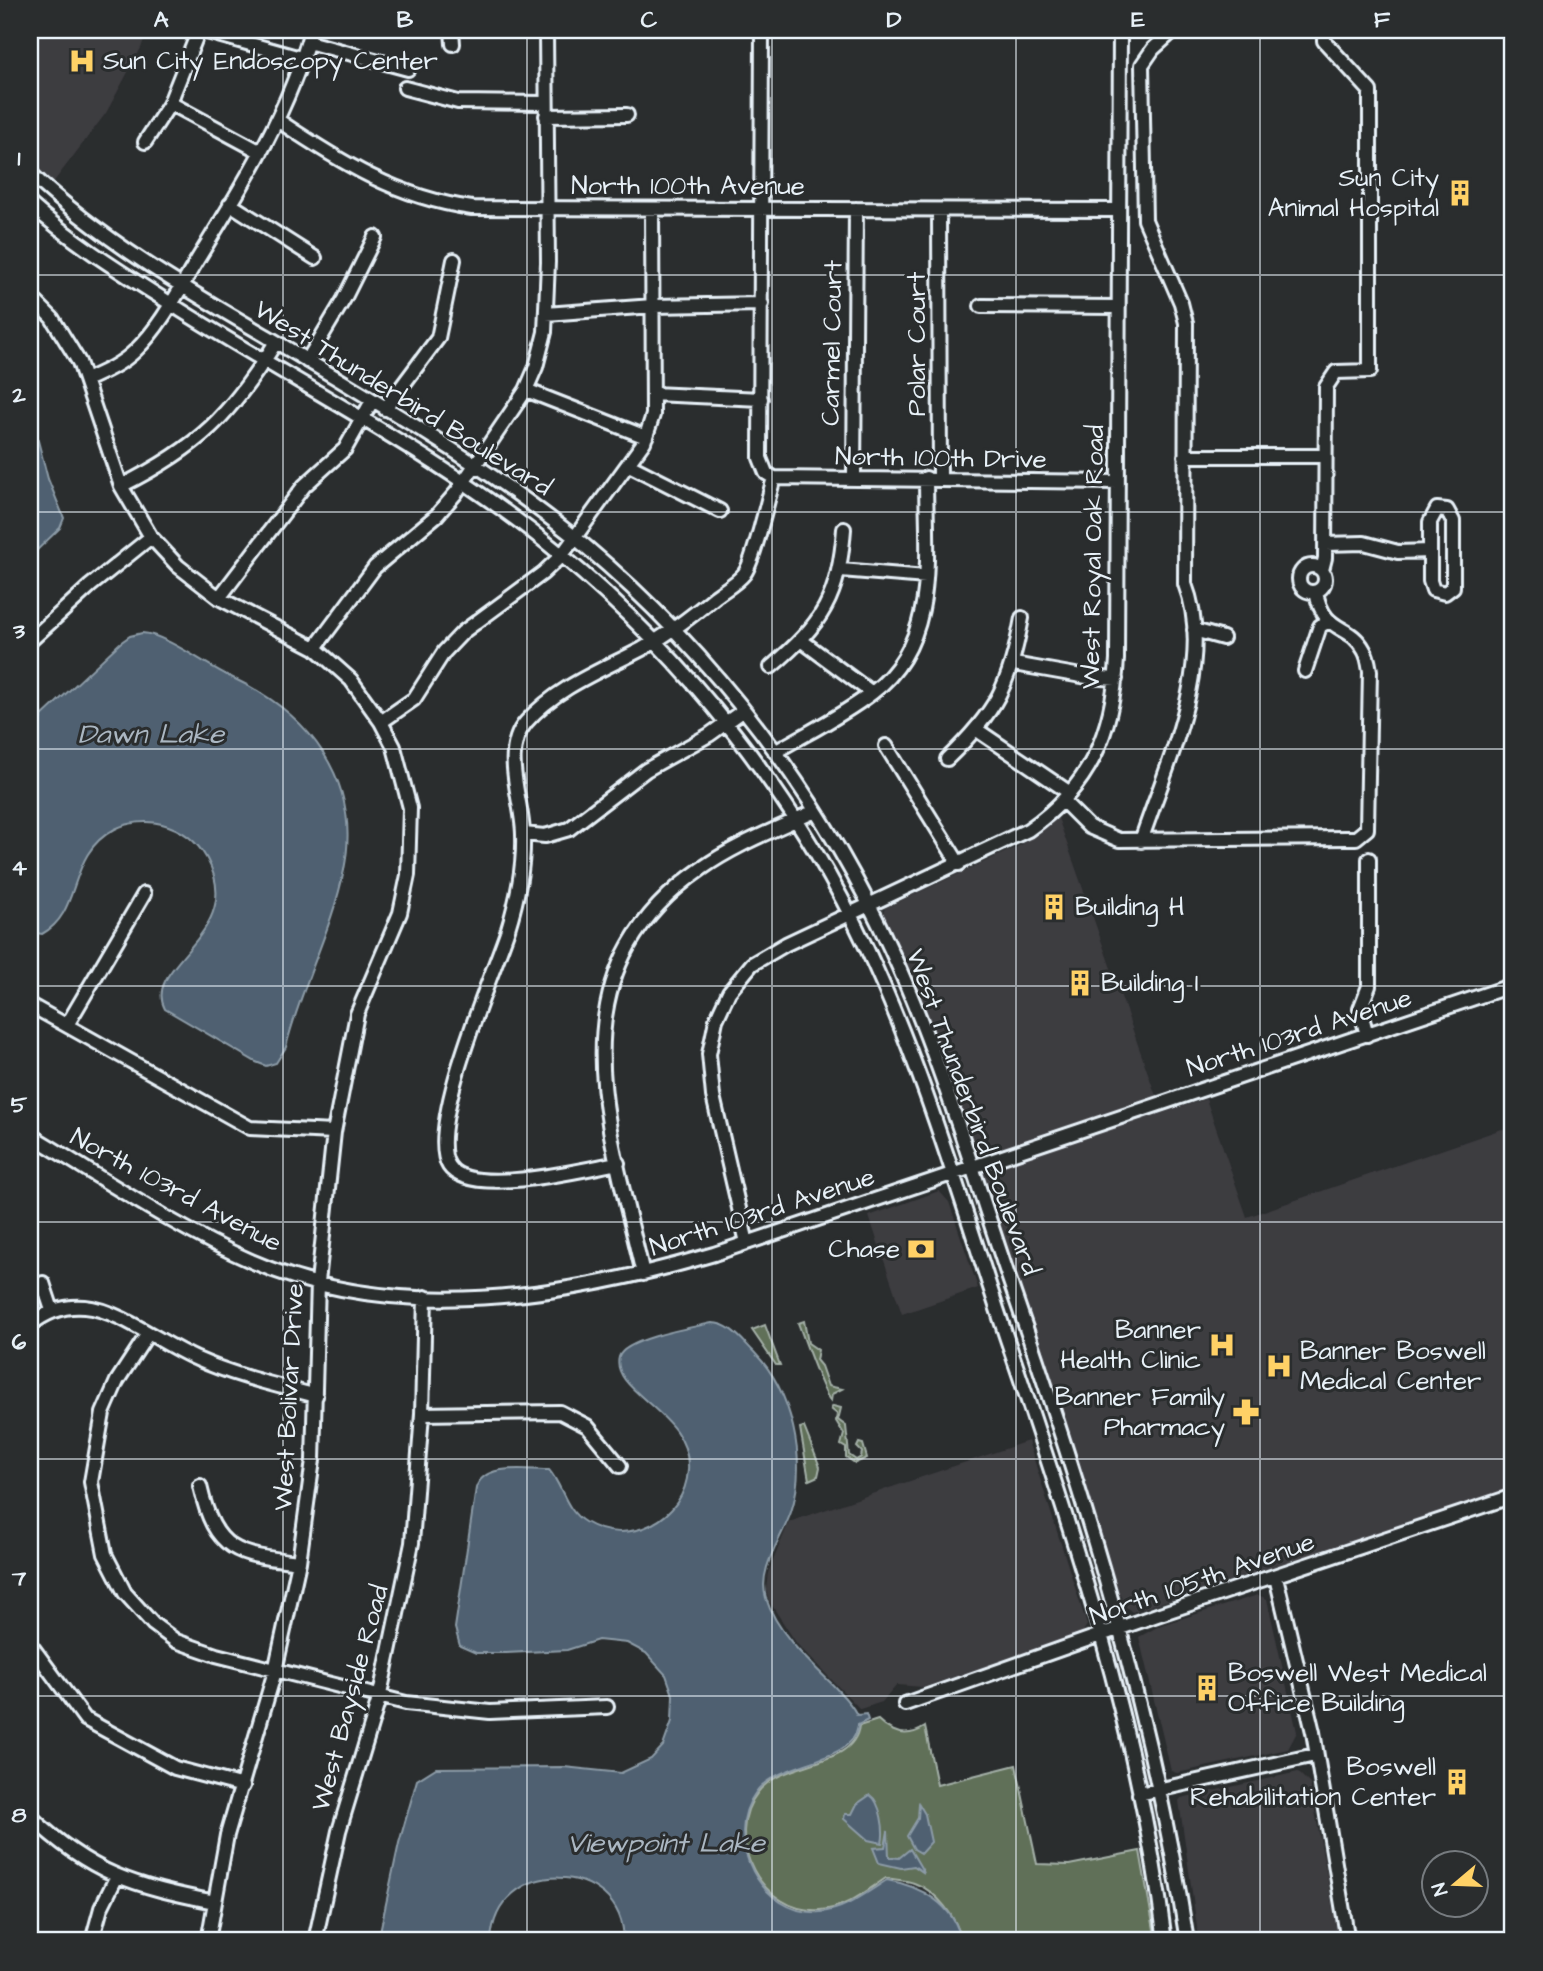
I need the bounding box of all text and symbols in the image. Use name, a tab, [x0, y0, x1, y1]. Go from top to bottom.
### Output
text: A	[154, 4, 169, 36]
text: B	[397, 4, 414, 36]
text: C	[641, 4, 658, 36]
text: D	[887, 4, 902, 36]
text: E	[1131, 4, 1145, 36]
text: F	[1374, 4, 1391, 36]
place label: Sun City Endoscopy Center	[103, 43, 438, 81]
hospital icon: Sun City Endoscopy Center	[67, 46, 97, 76]
text: 1	[18, 142, 21, 174]
place label: Sun City Animal Hospital	[1268, 160, 1439, 226]
street label: North 100th Avenue	[571, 168, 805, 204]
building icon: Sun City Animal Hospital	[1445, 178, 1475, 208]
street label: Carmel Court	[813, 259, 851, 426]
street label: Polar Court	[899, 271, 935, 416]
street label: West Thunderbird Boulevard	[247, 291, 559, 505]
text: 2	[11, 379, 26, 411]
street label: West Royal Oak Road	[1073, 425, 1115, 690]
street label: North 100th Drive	[835, 438, 1047, 478]
text: 3	[12, 615, 25, 647]
water label: Dawn Lake	[78, 715, 226, 754]
text: 4	[11, 852, 27, 884]
place label: Building H	[1075, 889, 1185, 927]
building icon: Building H	[1039, 892, 1069, 922]
street label: West Thunderbird Boulevard	[897, 944, 1049, 1280]
place label: Building I	[1101, 965, 1199, 1003]
building icon: Building I	[1065, 968, 1095, 998]
street label: North 103rd Avenue	[1182, 980, 1416, 1086]
text: 5	[11, 1089, 28, 1121]
street label: North 103rd Avenue	[64, 1119, 288, 1261]
street label: North 103rd Avenue	[645, 1159, 879, 1265]
place label: Chase	[828, 1231, 900, 1267]
bank icon: Chase	[906, 1234, 936, 1264]
street label: West Bolivar Drive	[265, 1282, 313, 1512]
place label: Banner Health Clinic	[1060, 1312, 1201, 1378]
text: 6	[12, 1326, 27, 1358]
hospital icon: Banner Health Clinic	[1207, 1330, 1237, 1360]
place label: Banner Boswell Medical Center	[1300, 1333, 1486, 1399]
hospital icon: Banner Boswell Medical Center	[1264, 1351, 1294, 1381]
place label: Banner Family Pharmacy	[1055, 1379, 1225, 1447]
pharmacy icon: Banner Family Pharmacy	[1231, 1397, 1261, 1427]
street label: North 105th Avenue	[1085, 1524, 1319, 1634]
text: 7	[11, 1562, 27, 1594]
street label: West Bayside Road	[302, 1581, 399, 1816]
place label: Boswell West Medical Office Building	[1228, 1655, 1487, 1723]
building icon: Boswell West Medical Office Building	[1192, 1673, 1222, 1703]
place label: Boswell Rehabilitation Center	[1190, 1749, 1436, 1815]
building icon: Boswell Rehabilitation Center	[1442, 1767, 1472, 1797]
text: 8	[12, 1799, 27, 1831]
water label: Viewpoint Lake	[567, 1824, 767, 1863]
north arrow	[1420, 1848, 1490, 1918]
text: N	[1426, 1879, 1455, 1899]

